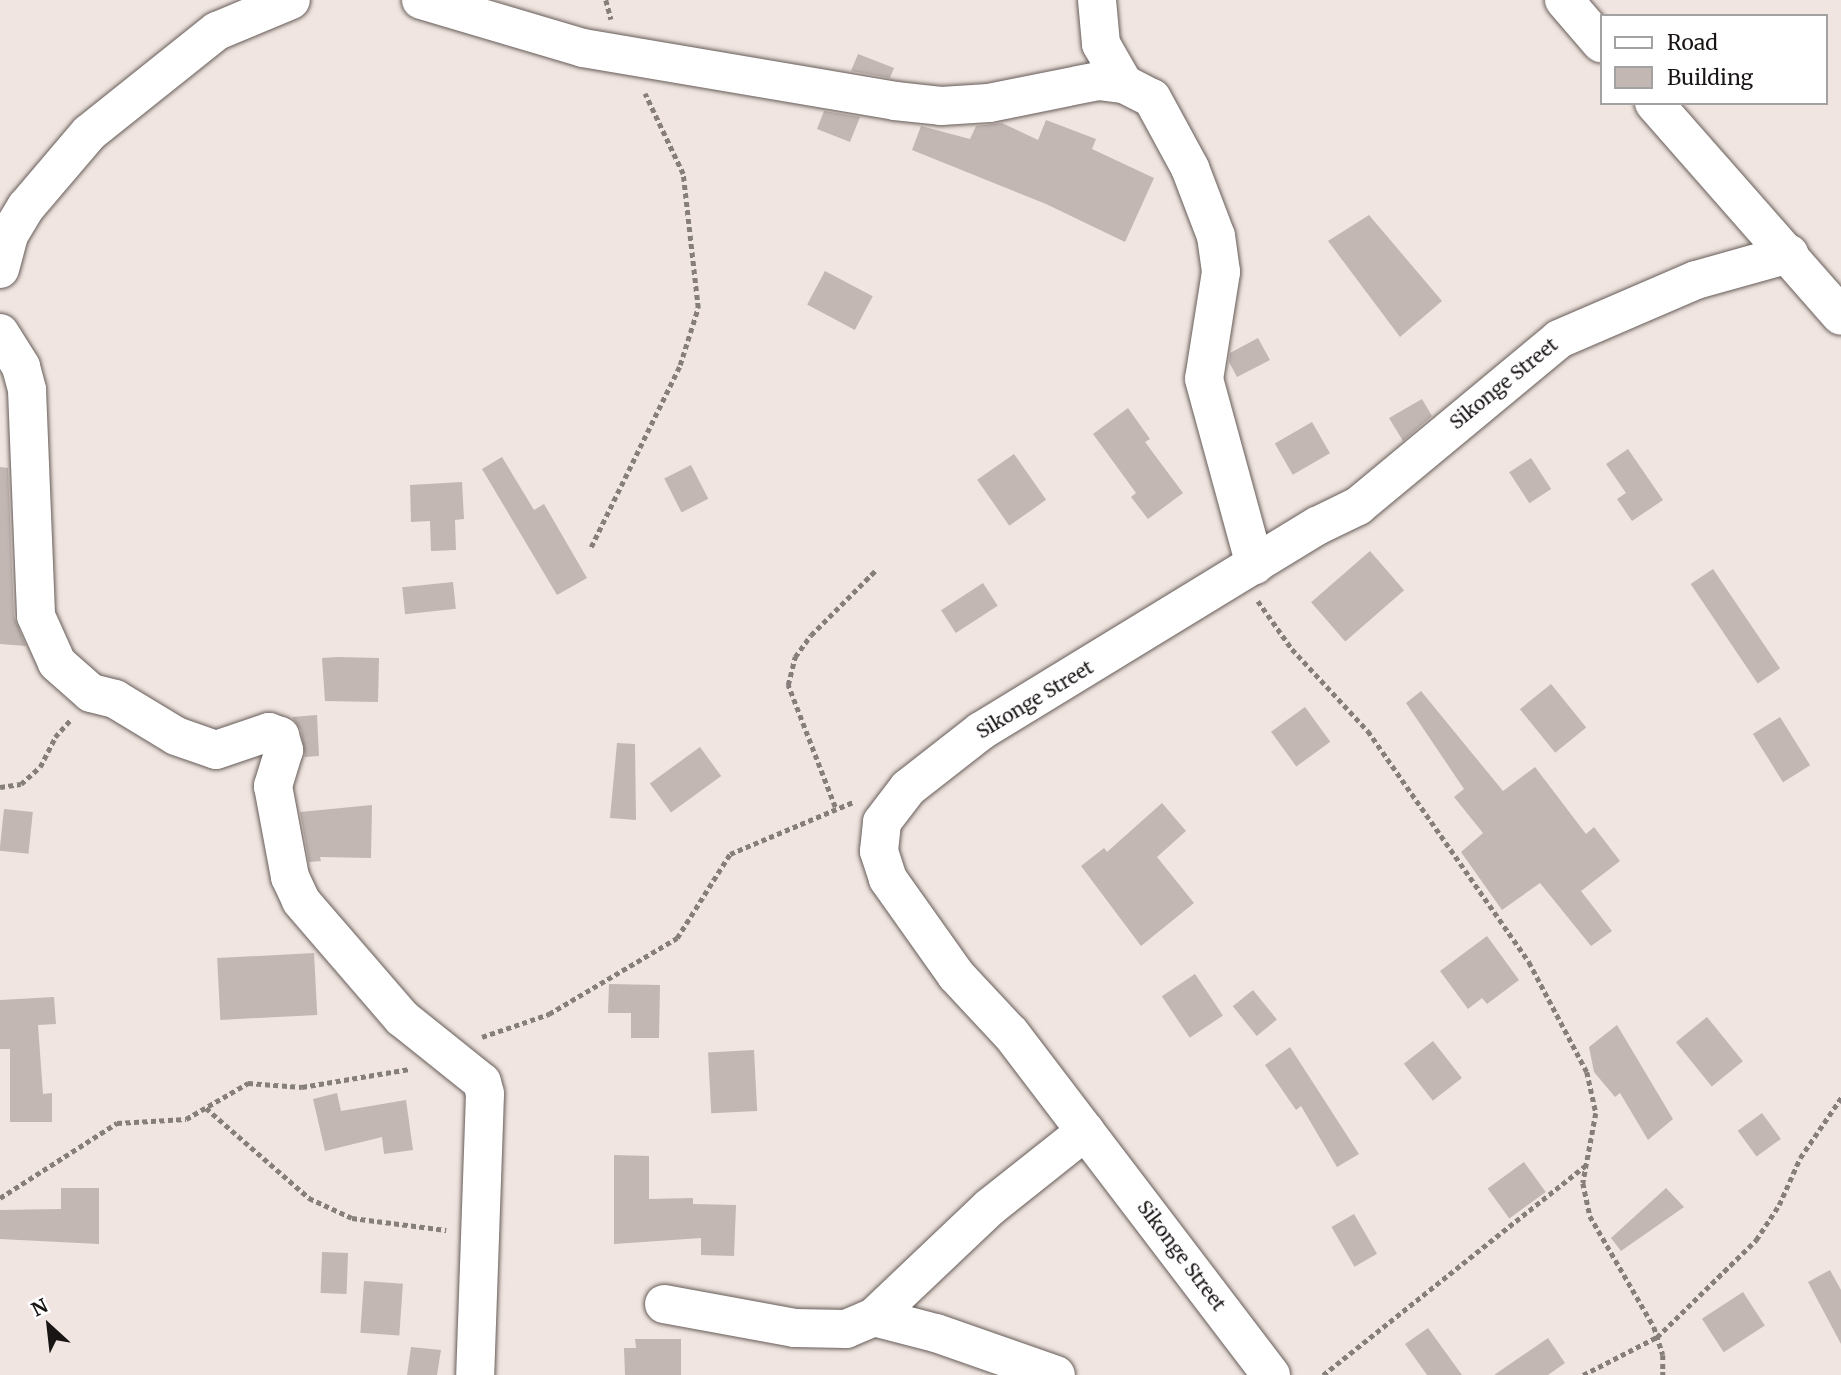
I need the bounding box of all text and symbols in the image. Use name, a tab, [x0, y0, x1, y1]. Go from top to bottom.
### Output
legend	[1600, 14, 1827, 105]
text: Road	[1667, 29, 1718, 56]
text: Building	[1667, 64, 1753, 91]
street label: Sikonge Street	[1445, 334, 1563, 434]
street label: Sikonge Street	[972, 656, 1098, 744]
street label: Sikonge Street	[1132, 1196, 1230, 1316]
north arrow	[14, 1291, 84, 1361]
text: N	[27, 1293, 52, 1321]

